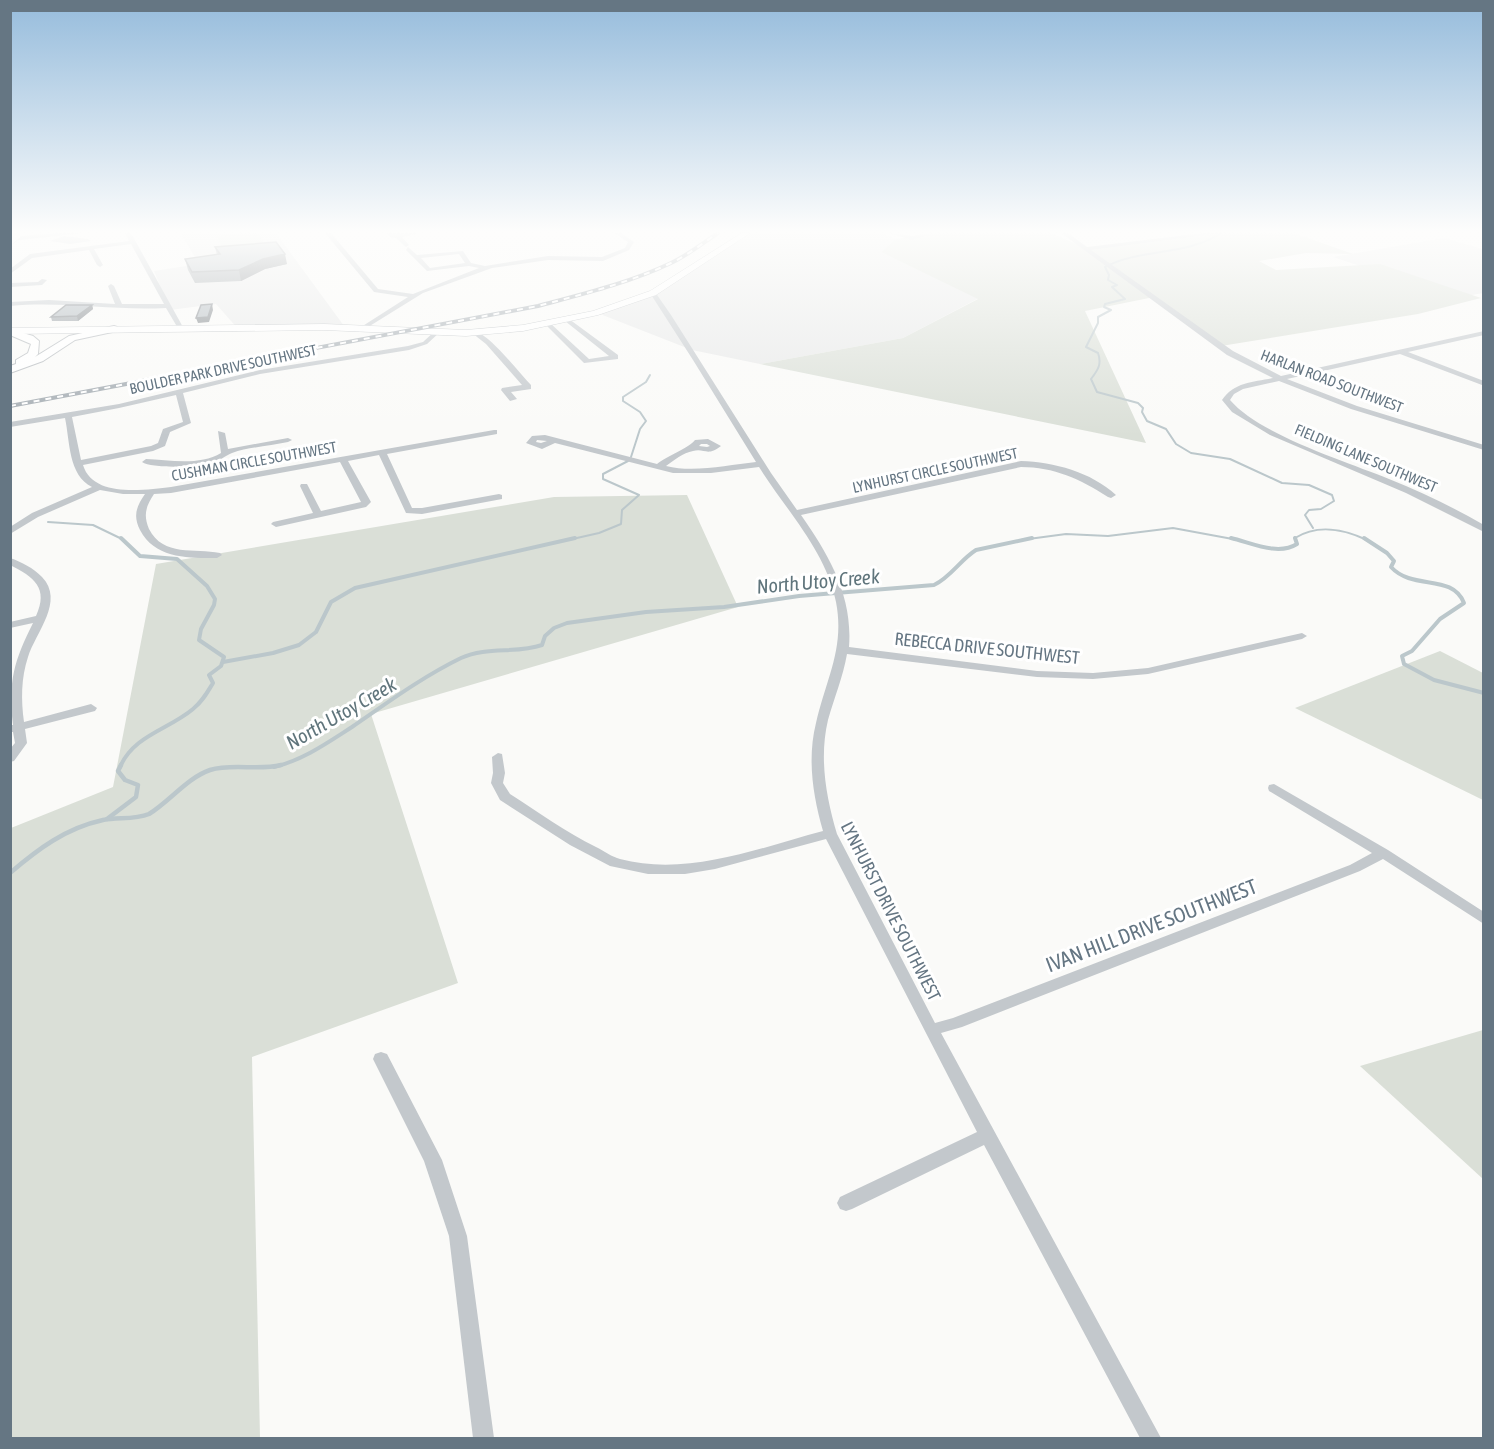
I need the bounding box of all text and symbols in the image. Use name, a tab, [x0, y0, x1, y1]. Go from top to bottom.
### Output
street label: BOULDER PARK DRIVE SOUTHWEST	[128, 341, 318, 397]
street label: HARLAN ROAD SOUTHWEST	[1259, 346, 1406, 416]
street label: FIELDING LANE SOUTHWEST	[1292, 420, 1440, 496]
street label: CUSHMAN CIRCLE SOUTHWEST	[170, 438, 338, 484]
street label: LYNHURST CIRCLE SOUTHWEST	[851, 444, 1020, 496]
water label: North Utoy Creek	[755, 564, 881, 598]
street label: REBECCA DRIVE SOUTHWEST	[893, 628, 1081, 668]
water label: North Utoy Creek	[282, 672, 400, 754]
street label: LYNHURST DRIVE SOUTHWEST	[837, 818, 945, 1004]
street label: IVAN HILL DRIVE SOUTHWEST	[1042, 874, 1260, 976]

